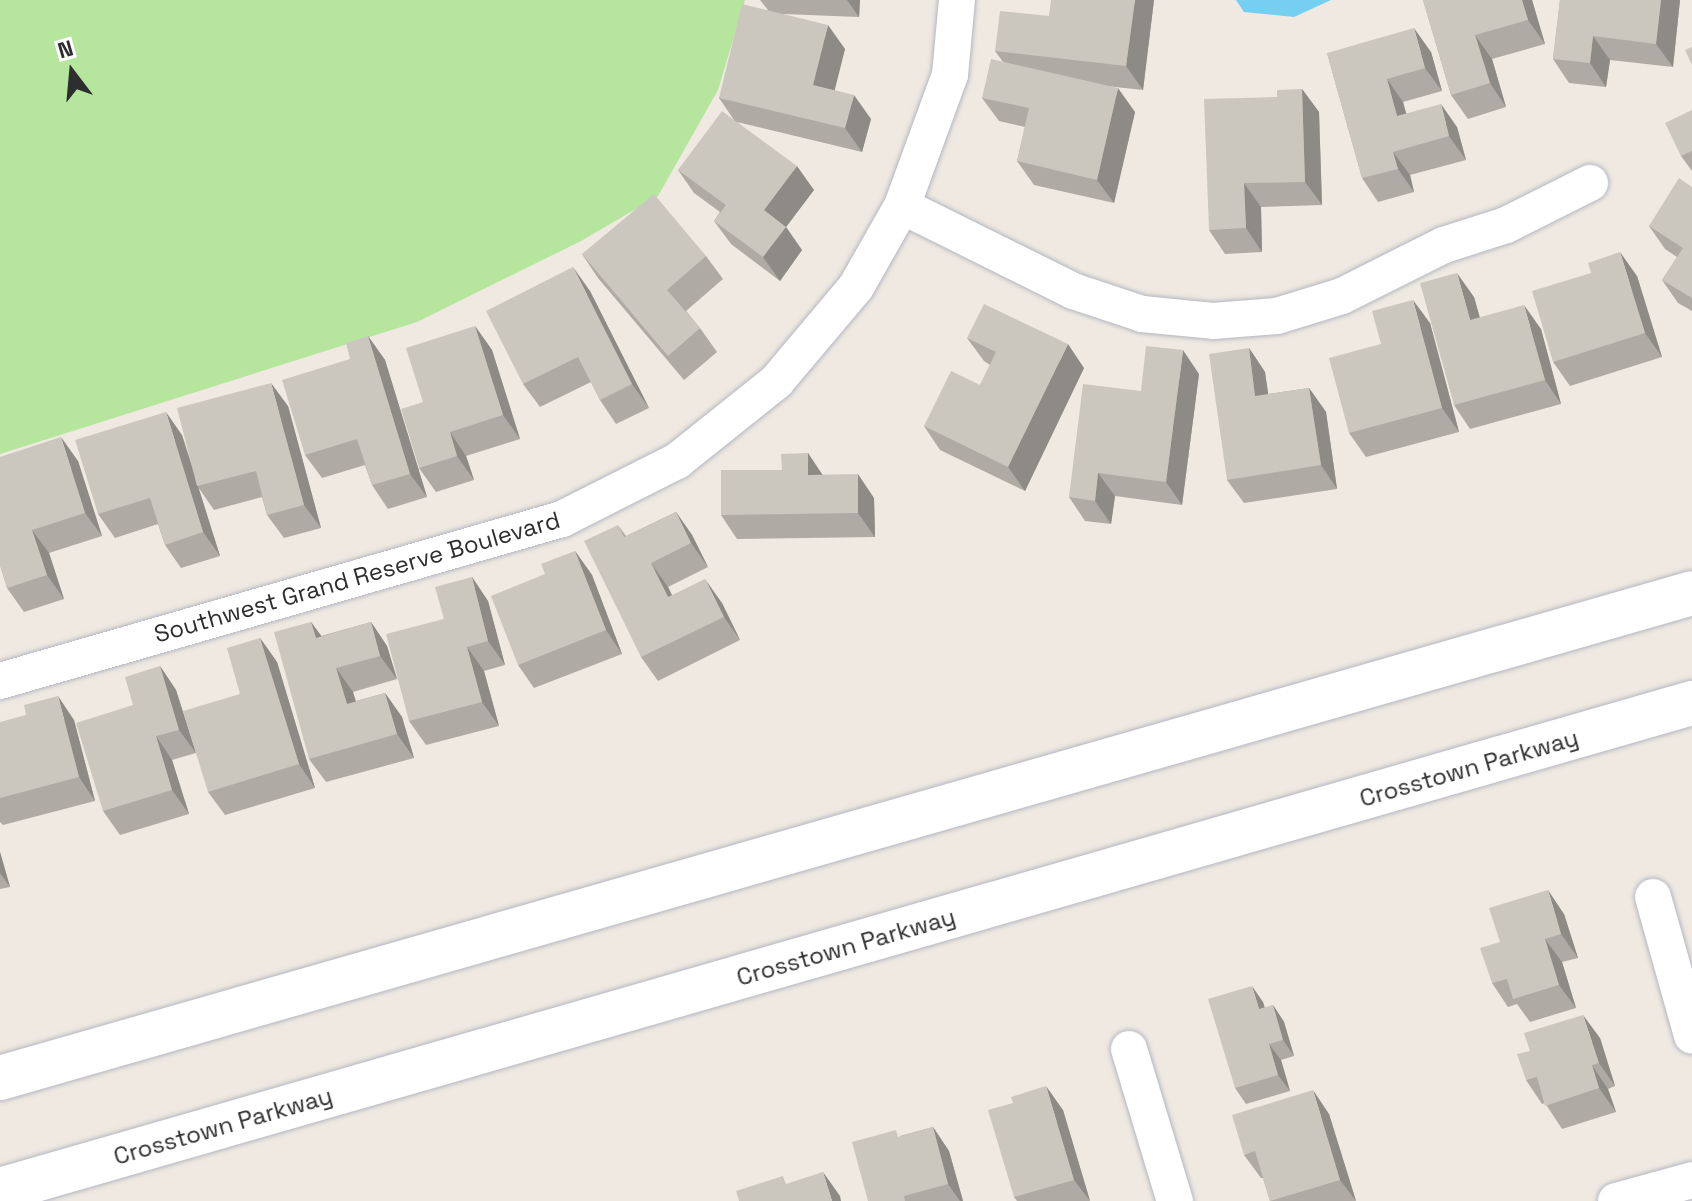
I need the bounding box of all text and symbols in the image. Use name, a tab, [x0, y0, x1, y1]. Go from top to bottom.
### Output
north arrow	[32, 32, 112, 112]
text: N	[54, 33, 76, 64]
street label: Southwest Grand Reserve Boulevard	[151, 505, 563, 649]
street label: Crosstown Parkway	[1356, 723, 1582, 813]
street label: Crosstown Parkway	[733, 902, 959, 992]
street label: Crosstown Parkway	[110, 1081, 336, 1171]

